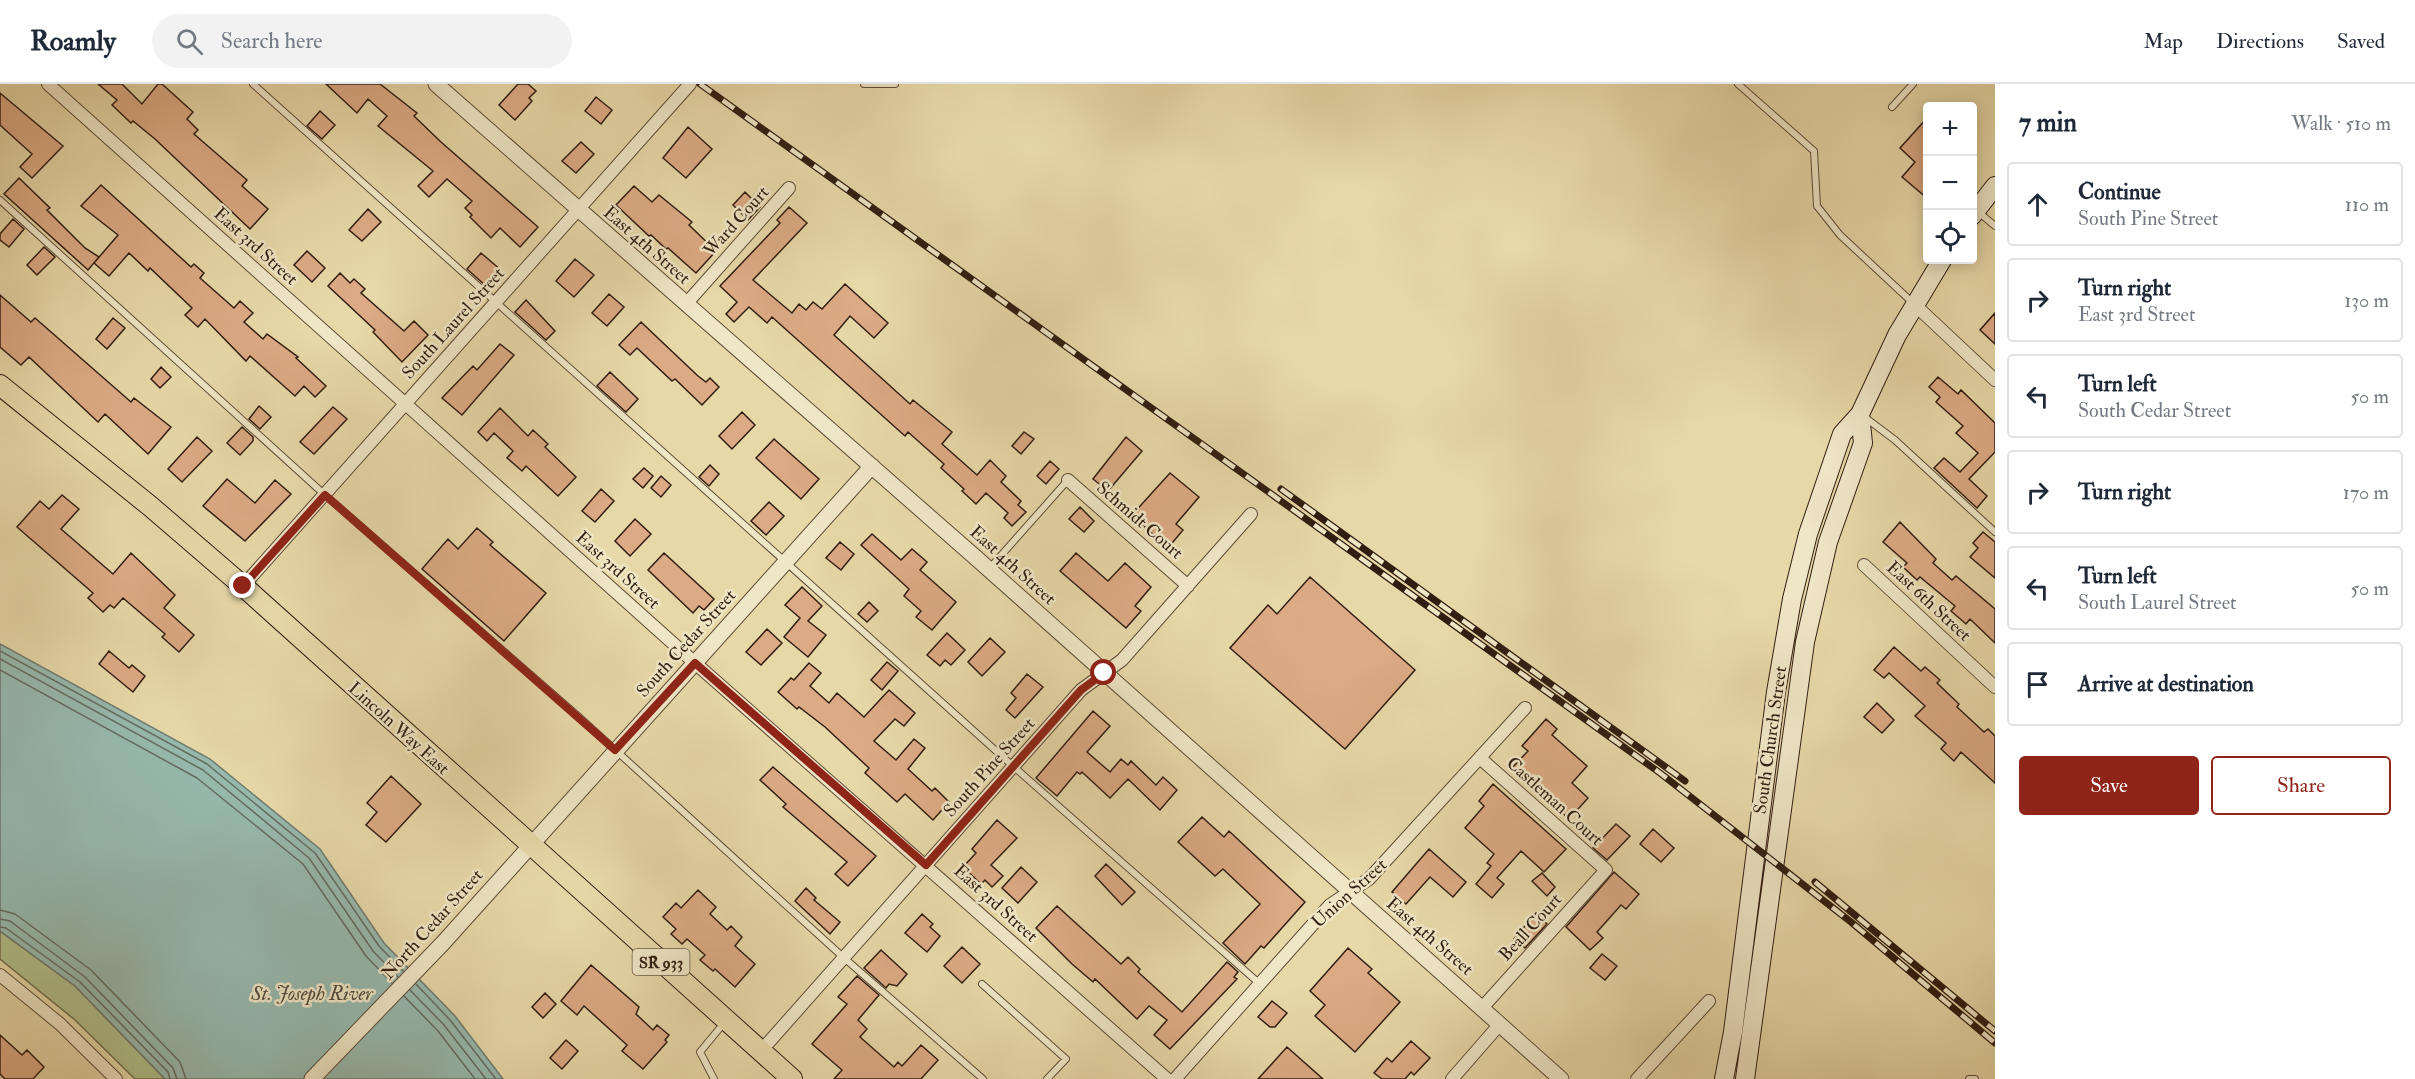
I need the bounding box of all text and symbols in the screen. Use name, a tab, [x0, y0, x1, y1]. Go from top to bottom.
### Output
search box	[152, 14, 572, 68]
text: Roamly	[30, 24, 116, 59]
icon: search	[173, 25, 206, 58]
text: Search here	[221, 27, 323, 55]
text: Map	[2143, 28, 2183, 55]
text: Directions	[2216, 28, 2304, 55]
text: Saved	[2337, 28, 2385, 55]
map controls	[1923, 102, 1977, 264]
button: +	[1923, 102, 1977, 156]
text: 7 min	[2019, 107, 2077, 139]
text: Walk · 510 m	[2291, 111, 2391, 136]
button: −	[1923, 156, 1977, 210]
text: Continue	[2078, 178, 2161, 206]
street label: Ward Court	[698, 181, 774, 262]
icon: ahead	[2021, 188, 2054, 221]
text: 110 m	[2345, 192, 2389, 217]
street label: East 4th Street	[598, 201, 695, 290]
street label: East 3rd Street	[209, 202, 303, 290]
text: South Pine Street	[2078, 206, 2218, 231]
button: locate	[1923, 210, 1977, 264]
street label: South Laurel Street	[397, 262, 510, 384]
text: Turn right	[2078, 274, 2171, 302]
icon: right	[2021, 284, 2054, 317]
text: 130 m	[2344, 288, 2389, 313]
text: East 3rd Street	[2078, 302, 2195, 327]
text: Turn left	[2078, 370, 2157, 398]
icon: left	[2021, 380, 2054, 413]
text: 50 m	[2350, 384, 2389, 409]
text: South Cedar Street	[2078, 398, 2231, 423]
street label: Schmidt Court	[1092, 476, 1188, 564]
icon: right	[2021, 476, 2054, 509]
text: Turn right	[2078, 478, 2171, 506]
text: 170 m	[2343, 480, 2389, 505]
street label: East 4th Street	[965, 521, 1061, 610]
street label: East 3rd Street	[571, 526, 665, 614]
street label: East 6th Street	[1881, 556, 1976, 647]
text: Turn left	[2078, 562, 2157, 590]
route end	[229, 572, 255, 598]
icon: left	[2021, 572, 2054, 605]
text: 50 m	[2350, 576, 2389, 601]
street label: South Cedar Street	[632, 584, 741, 702]
text: South Laurel Street	[2078, 590, 2237, 615]
route start	[1090, 659, 1116, 685]
street label: South Church Street	[1749, 664, 1792, 816]
icon: arrive	[2021, 668, 2054, 701]
text: Arrive at destination	[2078, 670, 2254, 698]
street label: Lincoln Way East	[343, 677, 454, 780]
street label: South Pine Street	[939, 713, 1040, 822]
street label: Castleman Court	[1501, 752, 1608, 851]
button: Save	[2019, 756, 2199, 815]
button: Share	[2211, 756, 2391, 815]
street label: Union Street	[1307, 853, 1392, 933]
street label: East 3rd Street	[949, 859, 1043, 947]
street label: North Cedar Street	[377, 864, 488, 984]
street label: Beall Court	[1494, 889, 1567, 966]
street label: East 4th Street	[1381, 892, 1478, 981]
road number: SR 933	[632, 949, 690, 975]
water label: St. Joseph River	[250, 981, 374, 1006]

